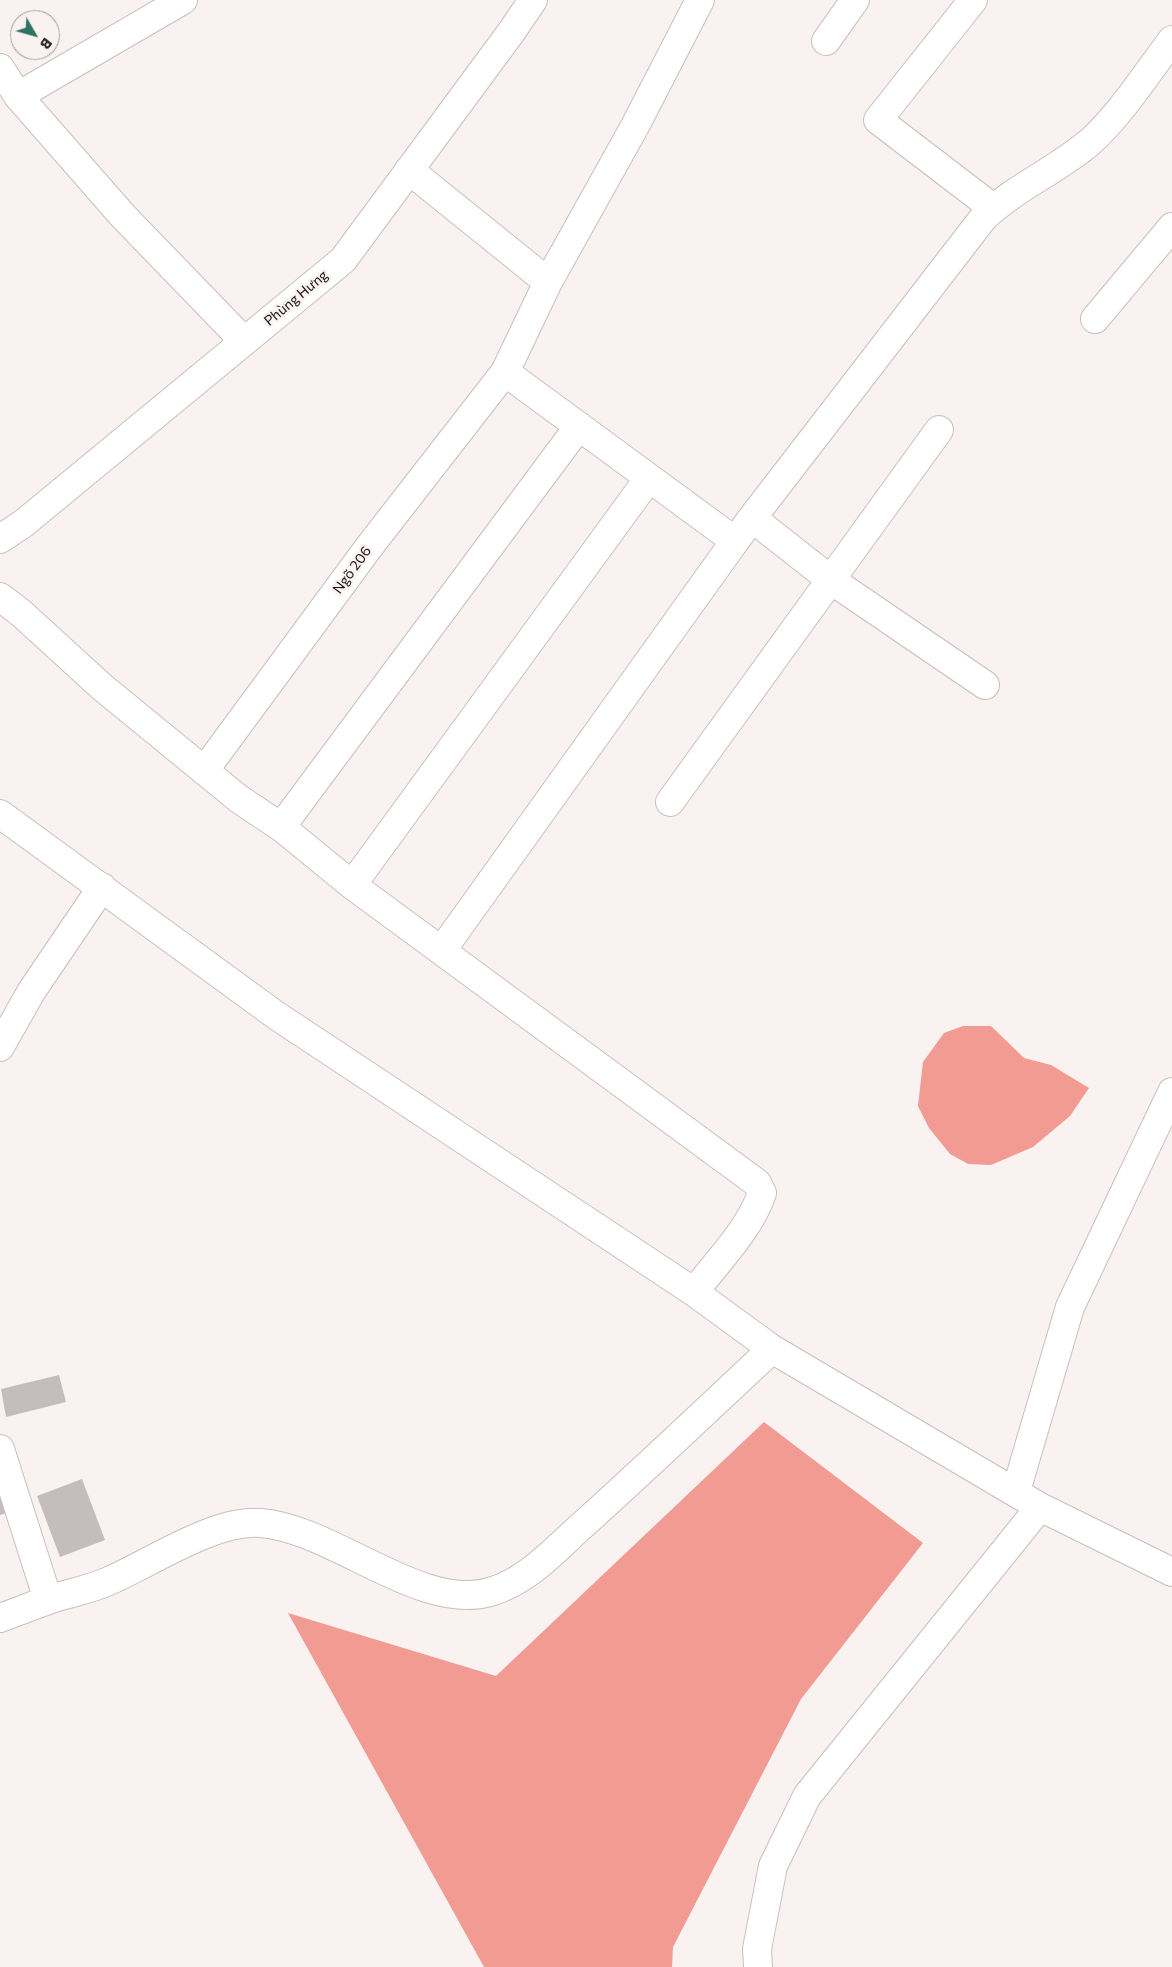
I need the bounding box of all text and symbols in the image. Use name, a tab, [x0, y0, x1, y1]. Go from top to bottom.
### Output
north arrow	[10, 10, 60, 60]
text: B	[37, 35, 56, 53]
street label: Phùng Hưng	[261, 267, 331, 329]
street label: Ngõ 206	[329, 543, 375, 597]

